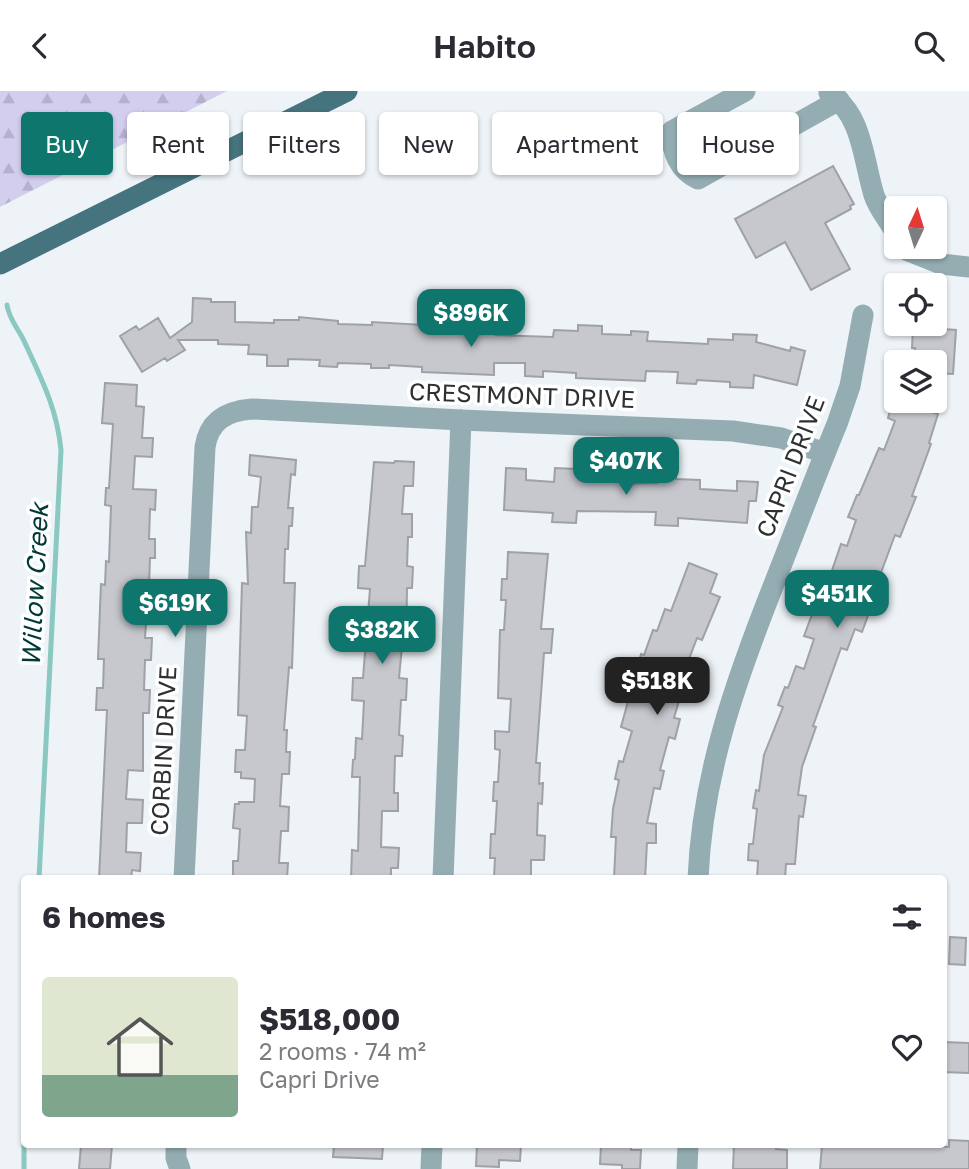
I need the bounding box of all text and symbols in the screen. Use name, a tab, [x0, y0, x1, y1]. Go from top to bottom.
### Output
icon: back	[21, 27, 59, 65]
text: Habito	[433, 27, 536, 65]
icon: search	[910, 27, 948, 65]
chip: Buy	[21, 112, 113, 175]
chip: Rent	[127, 112, 229, 175]
chip: Filters	[243, 112, 365, 175]
chip: New	[379, 112, 478, 175]
chip: Apartment	[492, 112, 663, 175]
chip: House	[677, 112, 799, 175]
north arrow	[884, 196, 947, 259]
map controls	[884, 196, 947, 413]
button: locate	[884, 273, 947, 336]
pin: $896K	[422, 289, 520, 349]
text: $896K	[433, 298, 509, 326]
button: layers	[884, 350, 947, 413]
street label: CRESTMONT DRIVE	[409, 376, 636, 413]
street label: CAPRI DRIVE	[749, 392, 830, 541]
pin: $407K	[577, 437, 675, 497]
text: $407K	[589, 446, 663, 474]
water label: Willow Creek	[15, 500, 54, 667]
pin: $451K	[788, 571, 886, 630]
text: $451K	[801, 579, 873, 607]
pin: $619K	[126, 580, 224, 639]
text: $619K	[138, 588, 212, 616]
pin: $382K	[333, 607, 431, 666]
text: $382K	[345, 615, 419, 643]
pin: $518K	[608, 657, 706, 717]
street label: CORBIN DRIVE	[144, 665, 181, 836]
text: $518K	[621, 666, 693, 694]
icon: filters	[888, 898, 926, 936]
text: 6 homes	[42, 899, 165, 935]
text: $518,000	[259, 1001, 400, 1037]
icon: home	[98, 1005, 182, 1089]
icon: heart	[888, 1028, 926, 1066]
text: 2 rooms · 74 m²	[259, 1037, 426, 1065]
text: Capri Drive	[259, 1065, 380, 1093]

